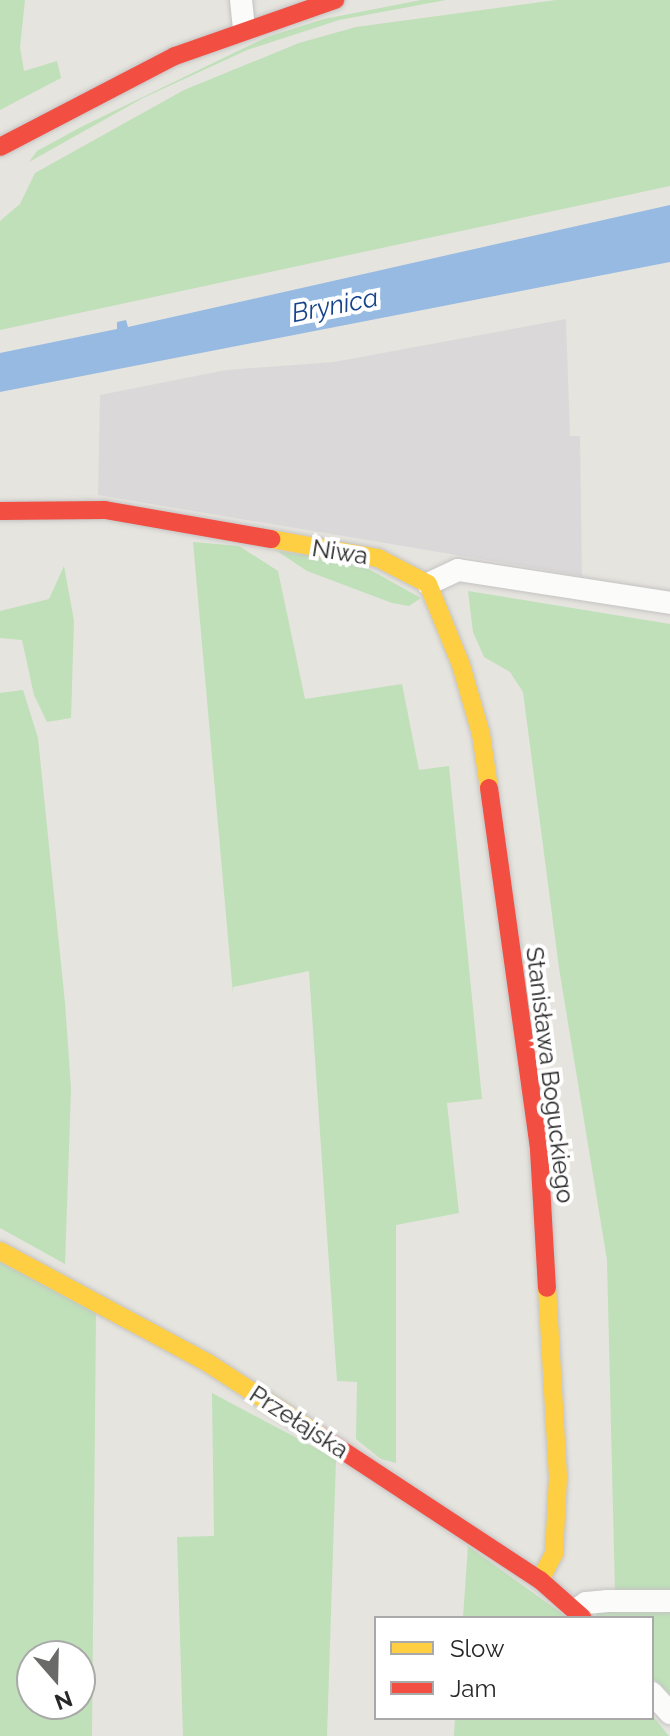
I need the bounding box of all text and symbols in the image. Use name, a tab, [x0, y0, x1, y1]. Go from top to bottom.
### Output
water label: Brynica	[289, 282, 381, 330]
street label: Niwa	[310, 533, 370, 571]
street label: Stanisława Boguckiego	[520, 945, 580, 1205]
street label: Przełajska	[244, 1379, 354, 1465]
legend	[374, 1616, 654, 1720]
text: Slow	[450, 1634, 504, 1663]
north arrow	[16, 1640, 96, 1720]
text: Jam	[450, 1674, 496, 1703]
text: N	[51, 1686, 76, 1716]

